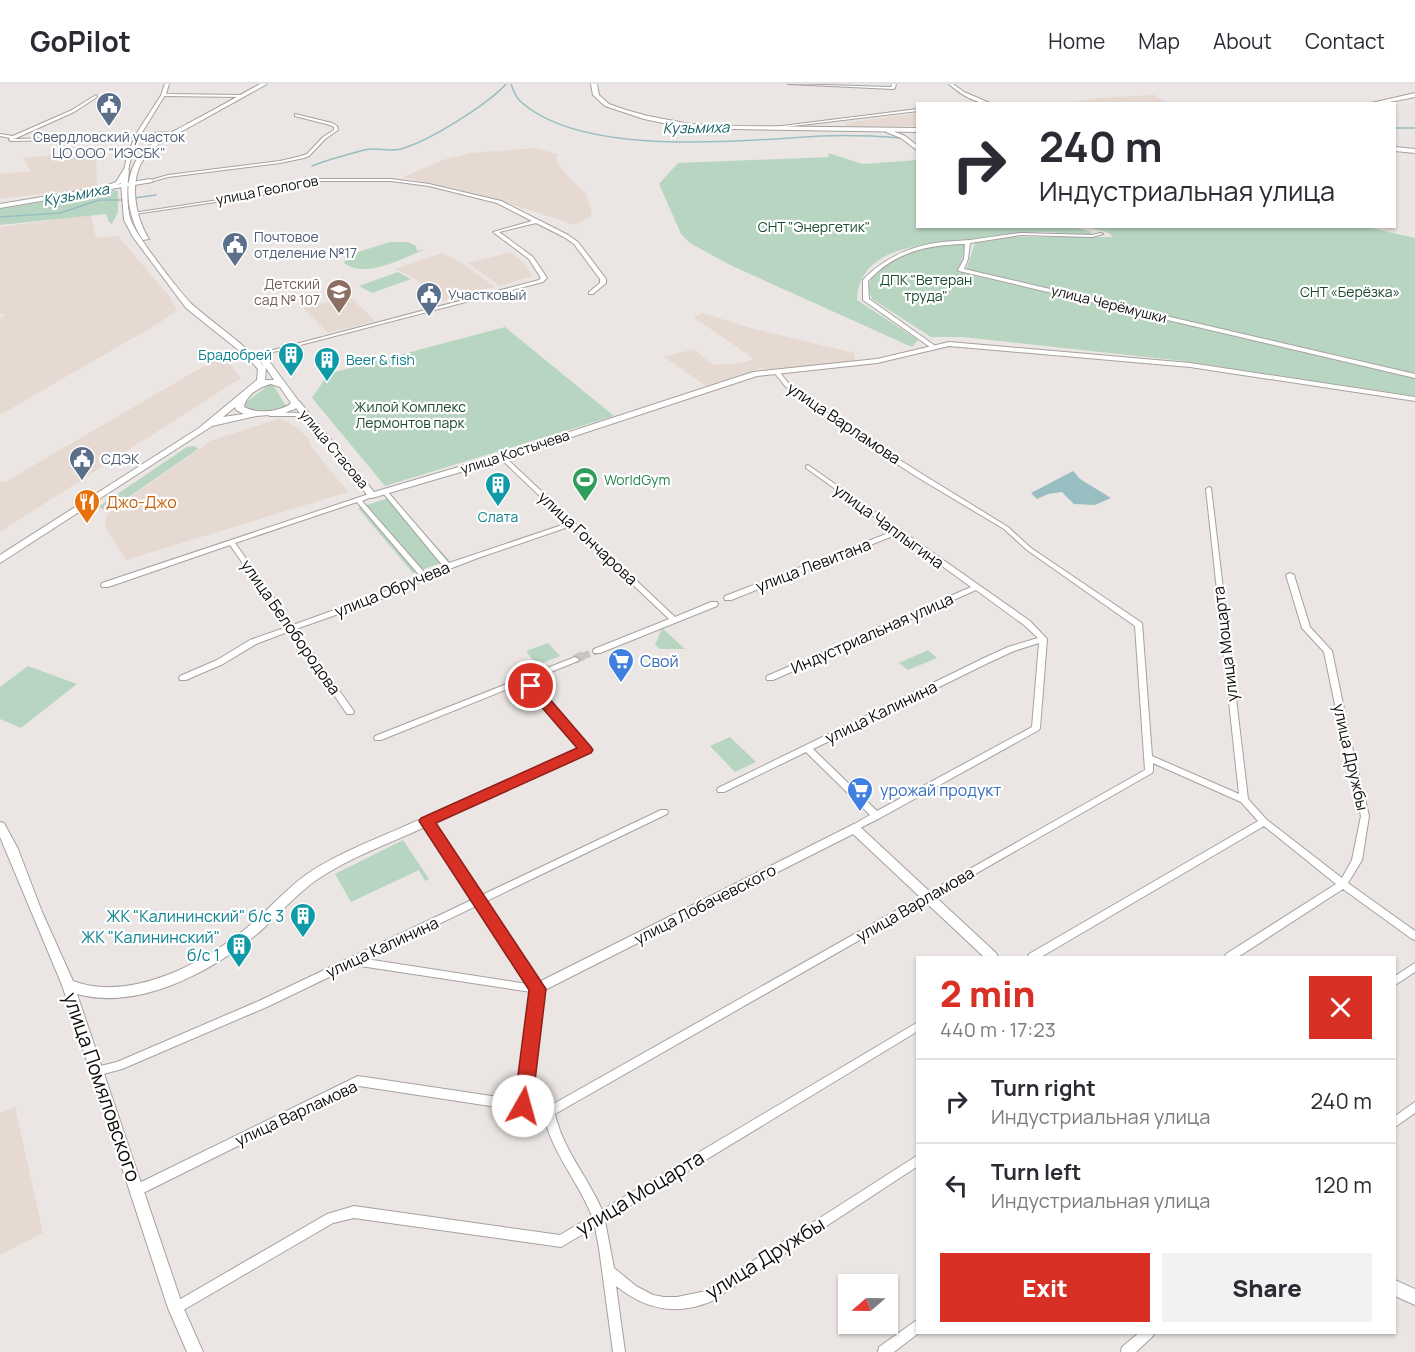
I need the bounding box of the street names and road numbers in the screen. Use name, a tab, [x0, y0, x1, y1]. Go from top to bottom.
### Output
street label: улица Геологов	[214, 170, 320, 209]
street label: улица Черёмушки	[1049, 280, 1169, 327]
street label: улица Варламова	[783, 377, 905, 469]
street label: улица Стасова	[296, 405, 373, 492]
street label: улица Костычева	[458, 425, 572, 478]
street label: улица Чаплыгина	[829, 478, 949, 574]
street label: улица Гончарова	[534, 486, 642, 590]
street label: улица Левитана	[752, 533, 874, 597]
street label: улица Белобородова	[236, 555, 346, 699]
street label: улица Обручева	[331, 556, 453, 622]
street label: улица Моцарта	[1207, 585, 1243, 703]
street label: Индустриальная улица	[787, 587, 957, 679]
street label: улица Калинина	[821, 675, 941, 749]
street label: улица Дружбы	[1328, 701, 1374, 813]
street label: улица Лобачевского	[630, 859, 780, 949]
street label: улица Варламова	[852, 861, 978, 947]
street label: улица Калинина	[322, 911, 442, 983]
street label: улица Помяловского	[57, 989, 148, 1185]
street label: улица Варламова	[231, 1075, 361, 1151]
street label: улица Моцарта	[571, 1144, 709, 1242]
street label: улица Дружбы	[700, 1210, 830, 1305]

